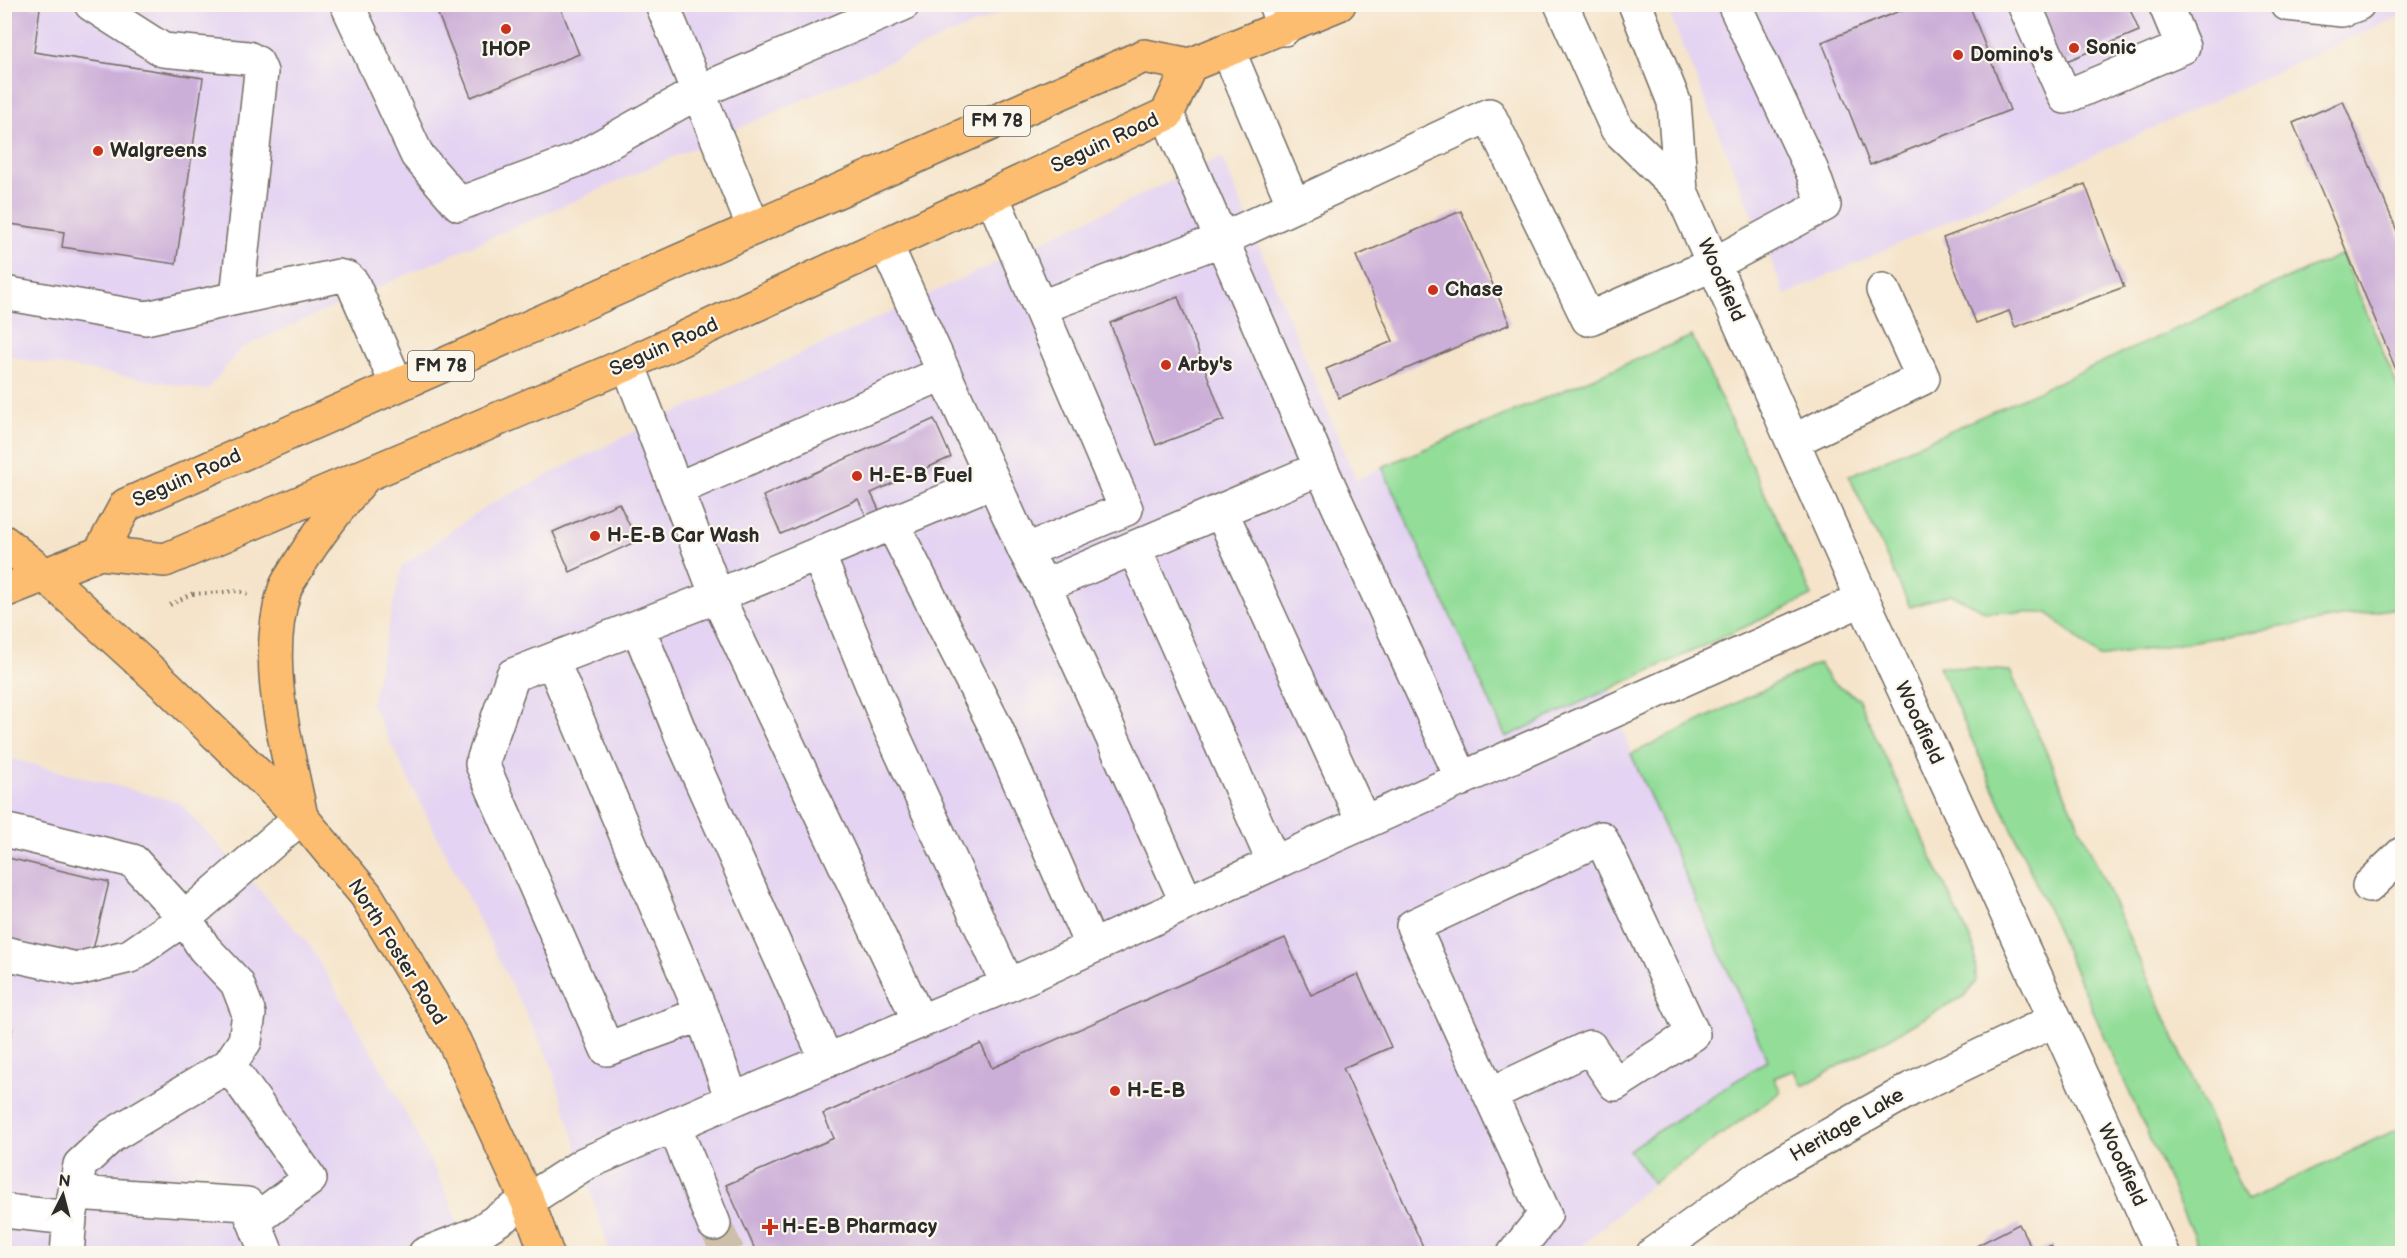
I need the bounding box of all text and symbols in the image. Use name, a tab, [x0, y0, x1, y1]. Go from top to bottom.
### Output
marker: IHOP	[499, 22, 513, 36]
place label: Sonic	[2086, 36, 2137, 60]
place label: IHOP	[482, 38, 531, 62]
marker: Sonic	[2067, 41, 2081, 55]
place label: Domino's	[1970, 43, 2053, 67]
marker: Domino's	[1951, 48, 1965, 62]
road number: FM 78	[964, 106, 1030, 136]
street label: Seguin Road	[1047, 108, 1163, 178]
place label: Walgreens	[110, 139, 207, 163]
marker: Walgreens	[91, 144, 105, 158]
street label: Woodfield	[1692, 235, 1750, 325]
place label: Chase	[1445, 278, 1503, 302]
marker: Chase	[1426, 283, 1440, 297]
street label: Seguin Road	[606, 312, 722, 382]
road number: FM 78	[408, 351, 474, 381]
place label: Arby's	[1177, 353, 1232, 377]
marker: Arby's	[1159, 358, 1173, 372]
street label: Seguin Road	[129, 443, 245, 513]
place label: H-E-B Fuel	[869, 464, 972, 488]
marker: H-E-B Fuel	[850, 469, 864, 483]
place label: H-E-B Car Wash	[607, 524, 759, 548]
marker: H-E-B Car Wash	[588, 529, 602, 543]
street label: Woodfield	[1889, 678, 1949, 768]
street label: North Foster Road	[342, 875, 452, 1029]
place label: H-E-B	[1127, 1079, 1185, 1103]
street label: Heritage Lake	[1786, 1083, 1908, 1167]
marker: H-E-B	[1108, 1084, 1122, 1098]
street label: Woodfield	[2092, 1120, 2152, 1210]
north arrow	[33, 1165, 93, 1225]
text: N	[57, 1171, 71, 1192]
place label: H-E-B Pharmacy	[782, 1215, 938, 1239]
marker: H-E-B Pharmacy	[763, 1220, 777, 1234]

